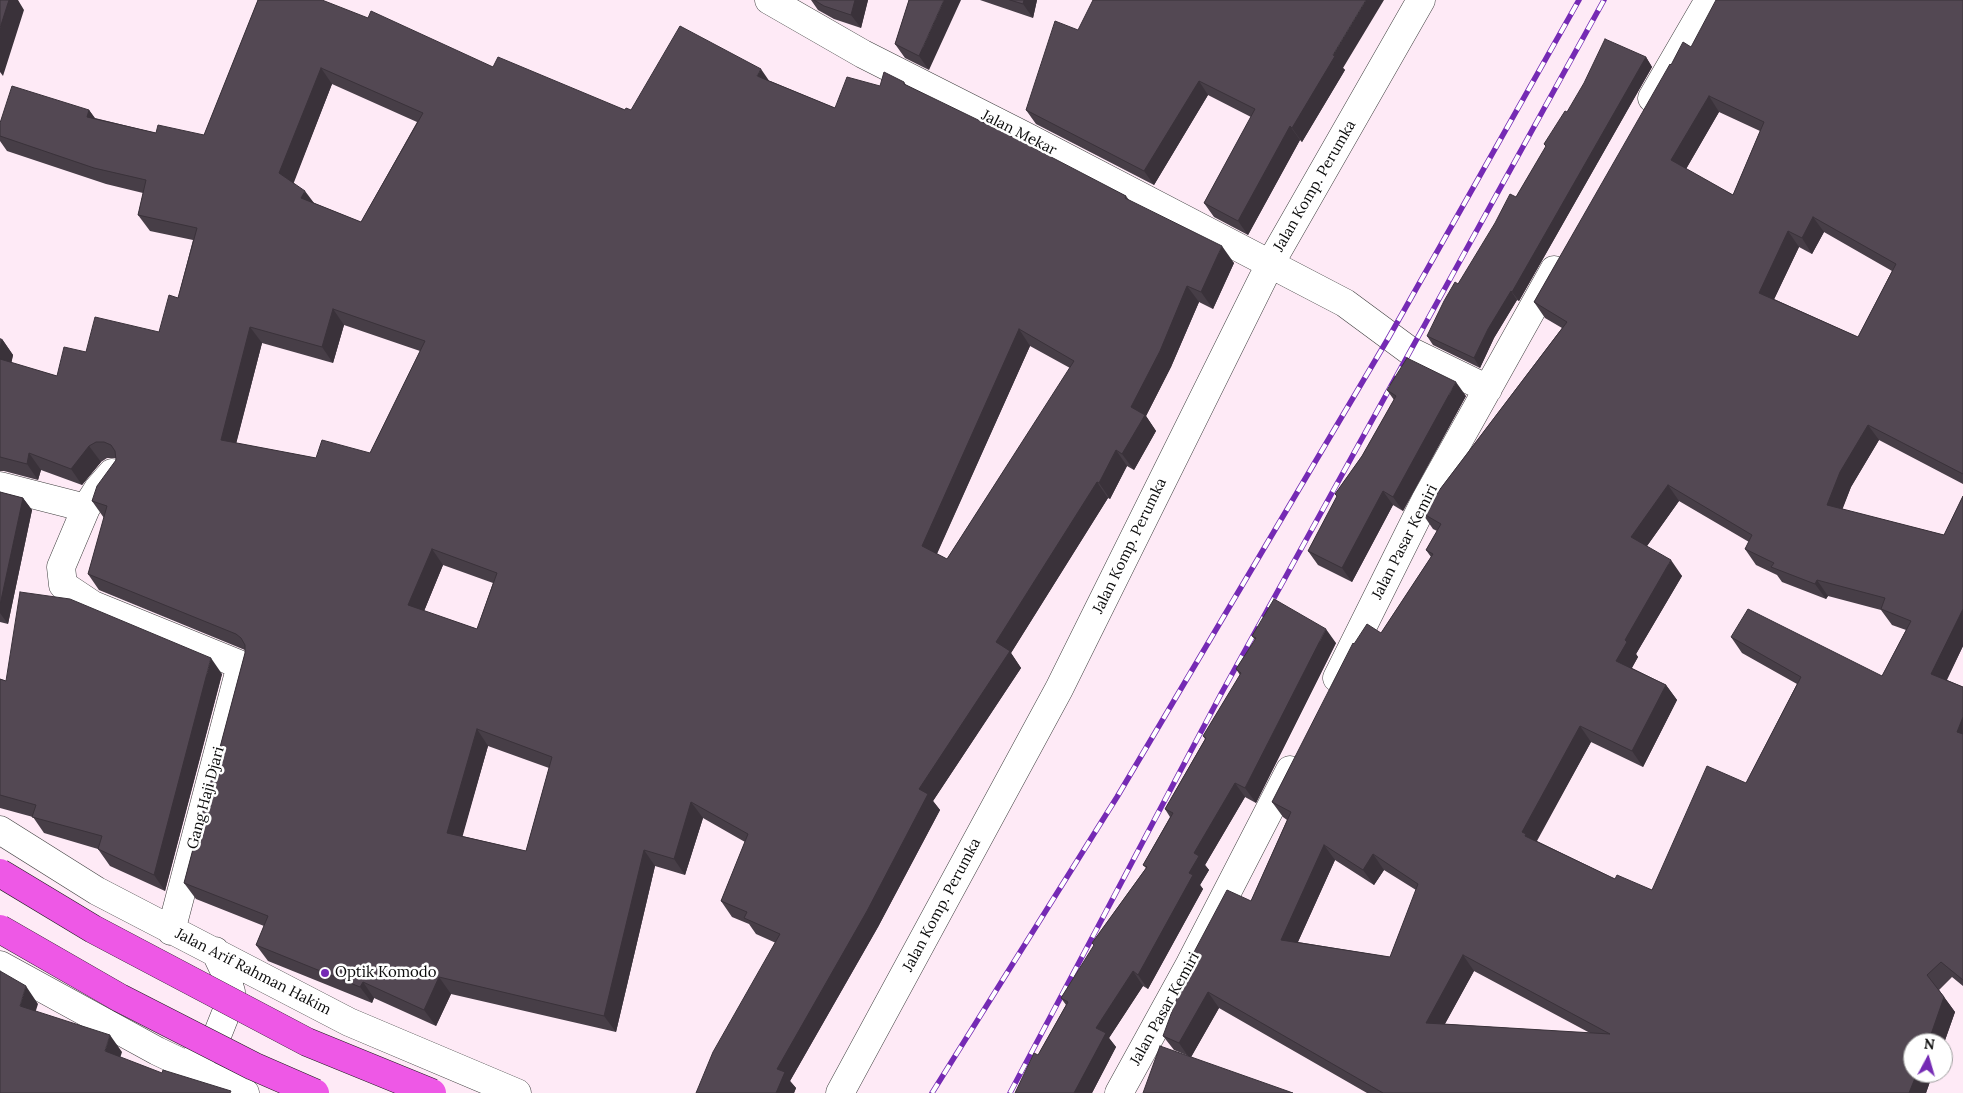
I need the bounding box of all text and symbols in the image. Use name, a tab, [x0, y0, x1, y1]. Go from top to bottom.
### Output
street label: Jalan Mekar	[978, 106, 1060, 160]
street label: Jalan Komp. Perumka	[1270, 117, 1360, 255]
street label: Jalan Komp. Perumka	[1089, 475, 1171, 617]
street label: Jalan Pasar Kemiri	[1368, 482, 1442, 602]
street label: Gang Haji Djari	[184, 745, 228, 851]
street label: Jalan Komp. Perumka	[899, 835, 985, 975]
street label: Jalan Arif Rahman Hakim	[172, 925, 334, 1019]
street label: Jalan Pasar Kemiri	[1127, 949, 1203, 1069]
place label: Optik Komodo	[335, 964, 437, 982]
marker: Optik Komodo	[319, 967, 331, 979]
north arrow	[1903, 1033, 1953, 1083]
text: N	[1923, 1035, 1936, 1054]

